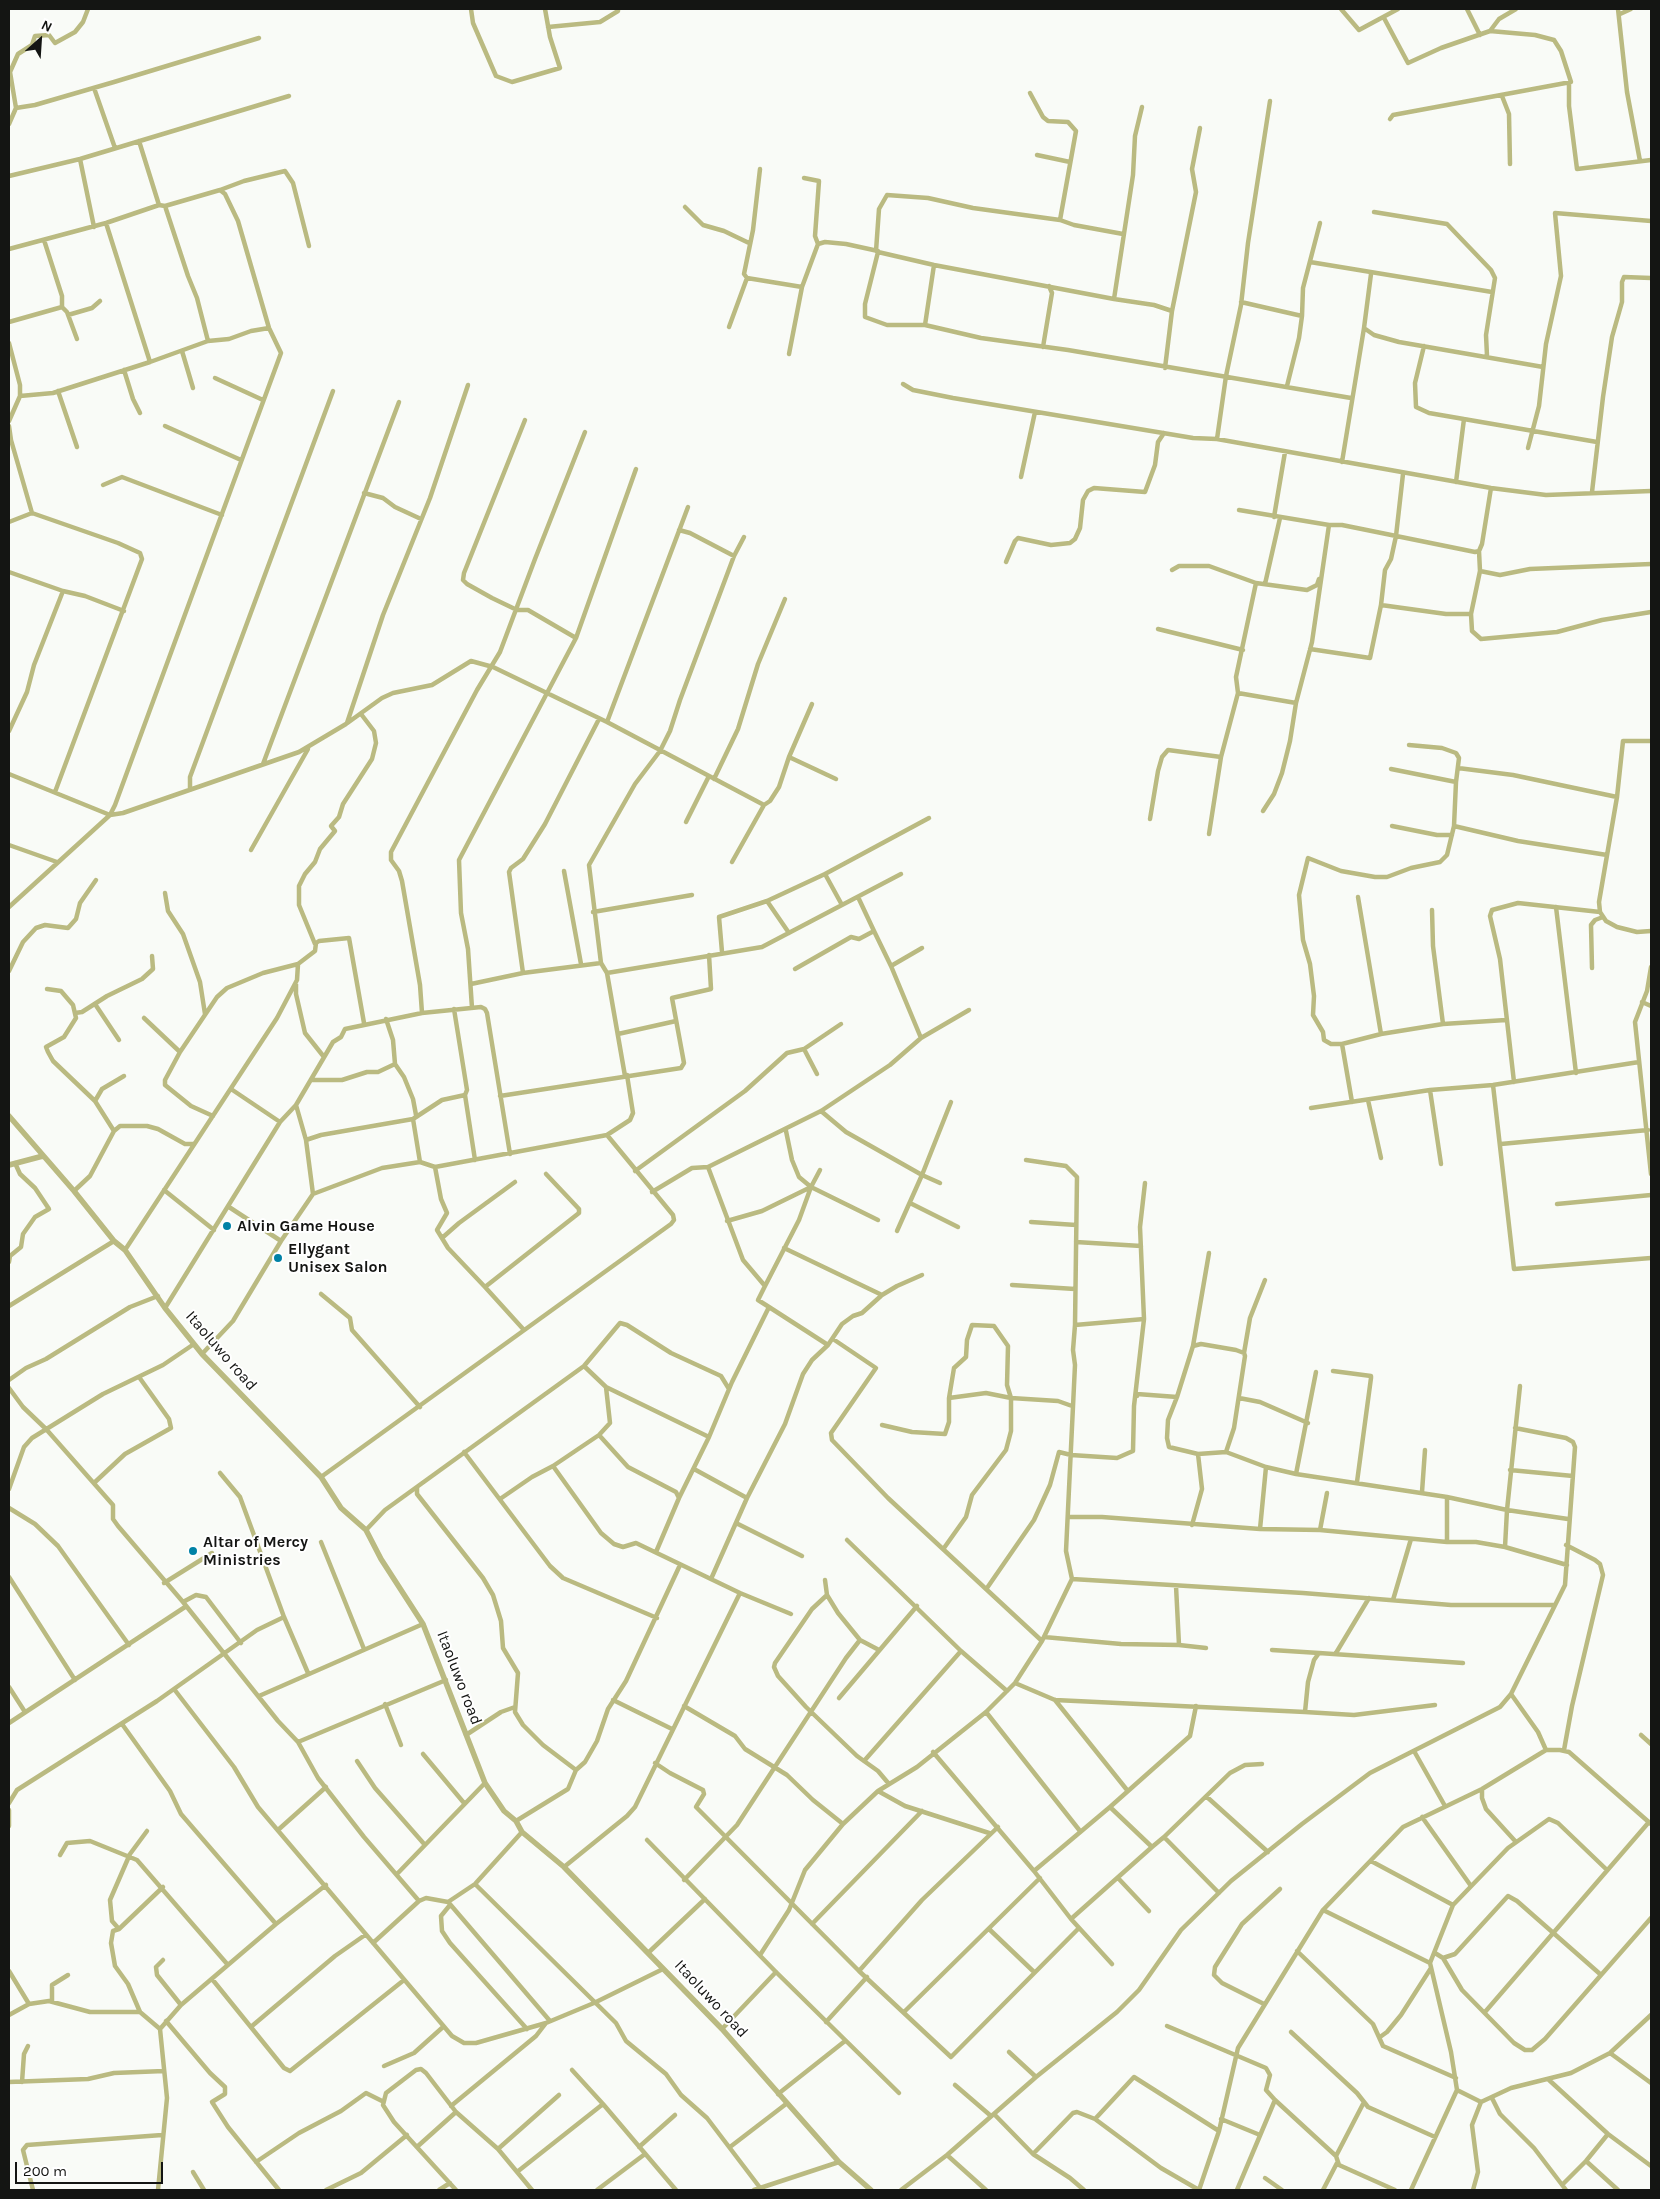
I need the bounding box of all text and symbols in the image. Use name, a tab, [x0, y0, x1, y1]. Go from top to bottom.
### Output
north arrow	[15, 15, 65, 65]
text: N	[39, 16, 55, 36]
place label: Alvin Game House	[237, 1216, 375, 1236]
marker: Alvin Game House	[221, 1220, 233, 1232]
place label: Ellygant Unisex Salon	[288, 1239, 388, 1277]
marker: Ellygant Unisex Salon	[272, 1252, 284, 1264]
street label: Itaoluwo road	[181, 1307, 261, 1395]
place label: Altar of Mercy Ministries	[203, 1532, 308, 1570]
marker: Altar of Mercy Ministries	[187, 1545, 199, 1557]
street label: Itaoluwo road	[432, 1628, 486, 1728]
street label: Itaoluwo road	[670, 1956, 752, 2042]
scale bar	[18, 2152, 165, 2184]
text: 200 m	[23, 2162, 67, 2180]

